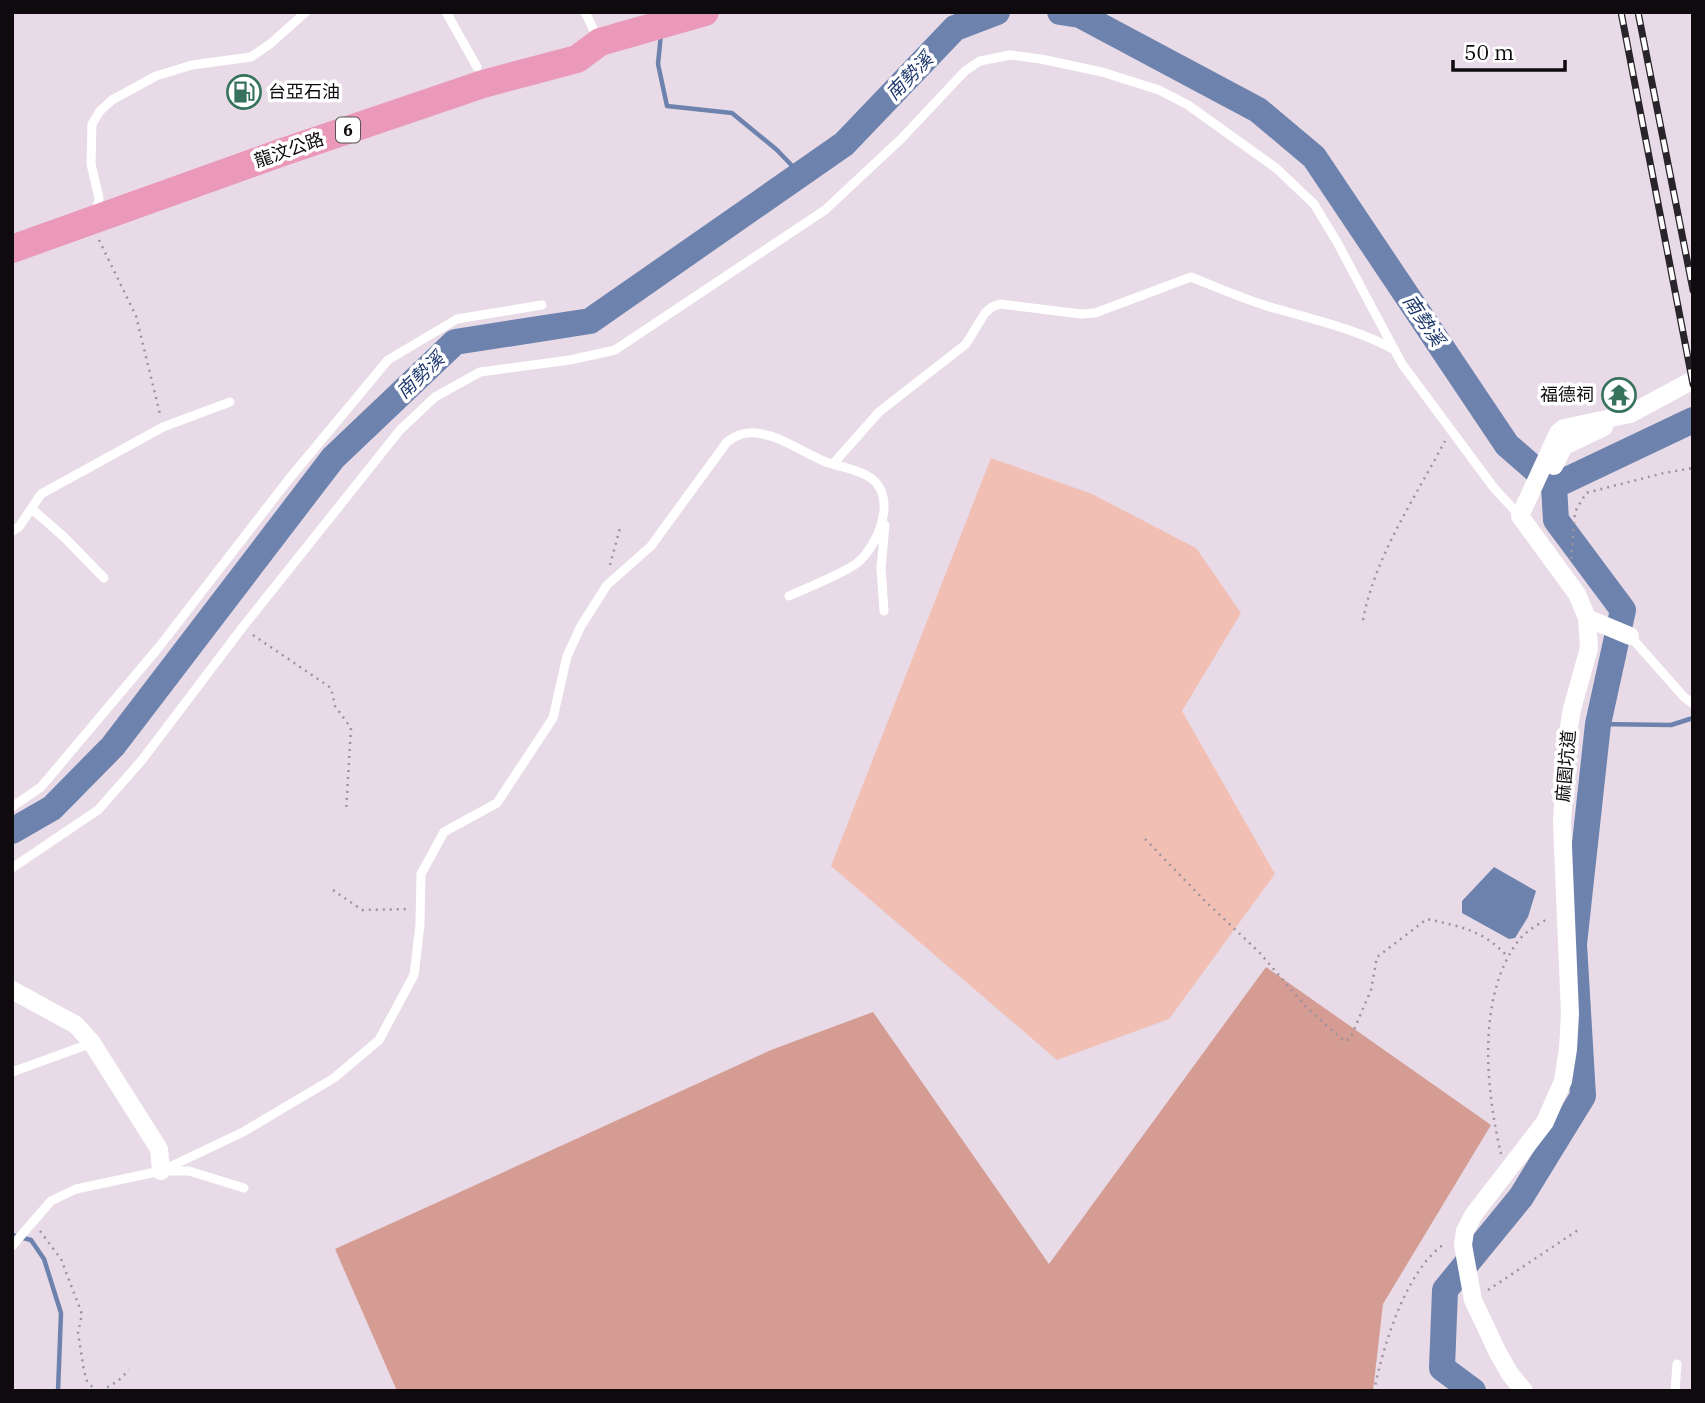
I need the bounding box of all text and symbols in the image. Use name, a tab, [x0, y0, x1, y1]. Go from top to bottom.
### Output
scale bar	[1453, 28, 1565, 72]
text: 50 m	[1464, 38, 1514, 66]
water label: 南勢溪	[881, 45, 940, 105]
fuel station icon: 台亞石油	[225, 73, 263, 111]
place label: 台亞石油	[268, 80, 340, 103]
road number: 6	[336, 118, 360, 142]
street label: 龍汶公路	[251, 127, 327, 172]
water label: 南勢溪	[1398, 290, 1452, 353]
water label: 南勢溪	[391, 344, 451, 403]
temple icon: 福德祠	[1600, 376, 1638, 414]
place label: 福德祠	[1540, 383, 1594, 406]
street label: 麻園坑道	[1551, 729, 1580, 803]

